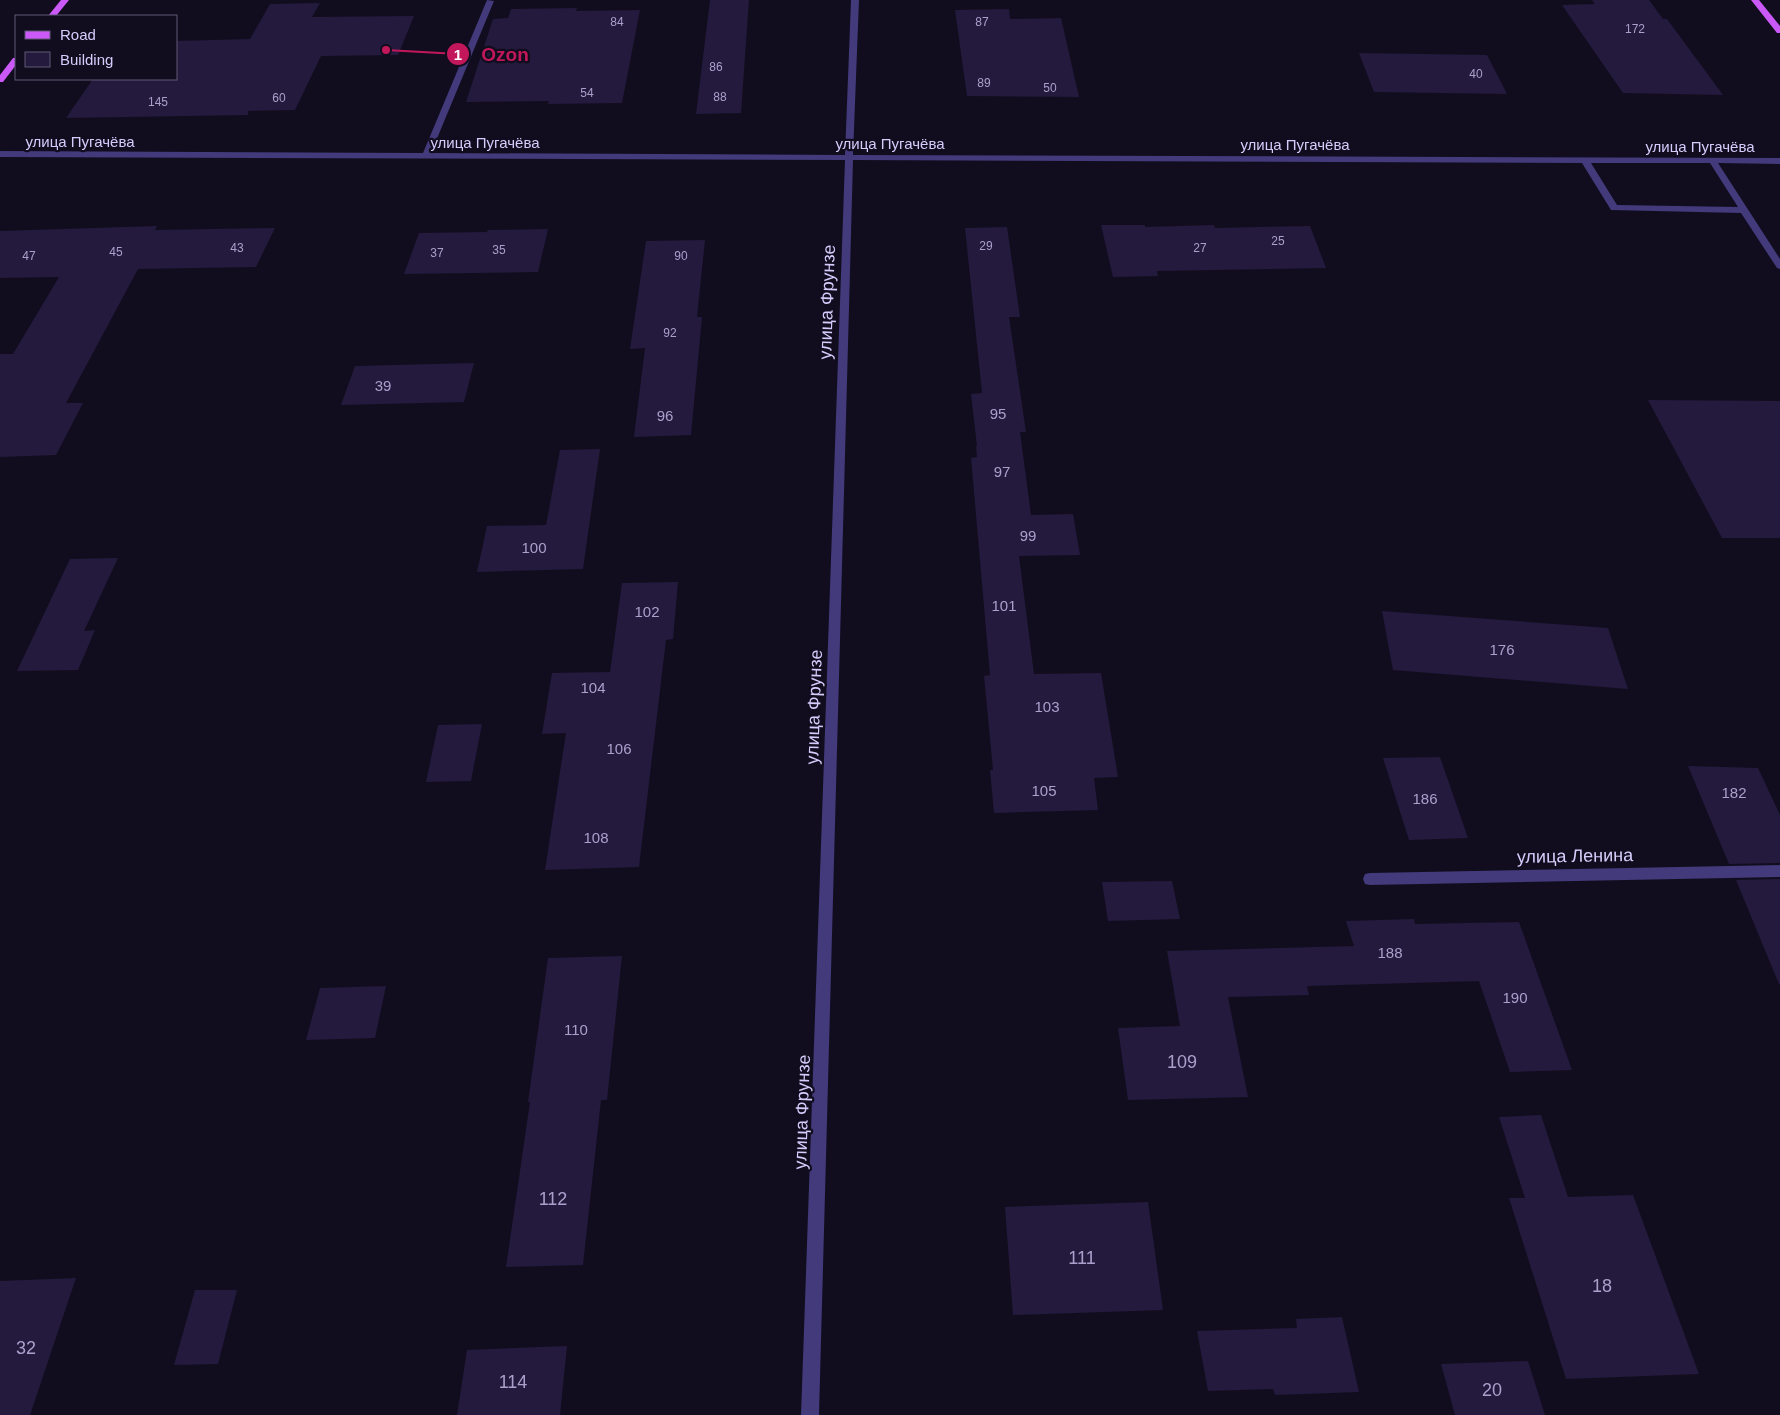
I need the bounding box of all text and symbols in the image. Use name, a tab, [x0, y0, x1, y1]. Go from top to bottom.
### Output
legend	[15, 15, 178, 80]
house number: 84	[610, 15, 624, 29]
house number: 87	[975, 15, 989, 29]
house number: 172	[1625, 22, 1645, 36]
text: Road	[60, 26, 96, 43]
callout: Ozon	[446, 37, 538, 71]
text: Ozon	[481, 44, 529, 65]
text: 1	[454, 46, 462, 63]
text: Building	[60, 51, 113, 68]
house number: 86	[709, 60, 723, 74]
house number: 40	[1469, 67, 1483, 81]
house number: 89	[977, 76, 991, 90]
house number: 50	[1043, 81, 1057, 95]
house number: 54	[580, 86, 594, 100]
house number: 88	[713, 90, 727, 104]
house number: 60	[272, 91, 286, 105]
house number: 145	[148, 95, 168, 109]
street label: улица Пугачёва	[25, 133, 135, 150]
street label: улица Пугачёва	[430, 134, 540, 151]
street label: улица Пугачёва	[835, 135, 945, 152]
street label: улица Пугачёва	[1240, 136, 1350, 153]
street label: улица Пугачёва	[1645, 138, 1755, 155]
house number: 25	[1271, 234, 1285, 248]
house number: 29	[979, 239, 993, 253]
house number: 43	[230, 241, 244, 255]
house number: 27	[1193, 241, 1207, 255]
house number: 35	[492, 243, 506, 257]
street label: улица Фрунзе	[815, 244, 839, 360]
house number: 45	[109, 245, 123, 259]
house number: 37	[430, 246, 444, 260]
house number: 47	[22, 249, 36, 263]
house number: 90	[674, 249, 688, 263]
house number: 92	[663, 326, 677, 340]
house number: 39	[375, 377, 391, 394]
house number: 95	[990, 405, 1006, 422]
house number: 96	[657, 407, 673, 424]
house number: 97	[994, 463, 1010, 480]
house number: 99	[1020, 527, 1036, 544]
house number: 100	[521, 539, 547, 556]
house number: 101	[991, 597, 1017, 614]
house number: 102	[634, 603, 660, 620]
house number: 176	[1489, 641, 1515, 658]
street label: улица Фрунзе	[802, 649, 826, 765]
house number: 104	[580, 679, 606, 696]
house number: 103	[1034, 698, 1060, 715]
house number: 106	[606, 740, 632, 757]
house number: 105	[1031, 782, 1057, 799]
house number: 182	[1721, 784, 1747, 801]
house number: 186	[1412, 790, 1438, 807]
house number: 108	[583, 829, 609, 846]
street label: улица Ленина	[1517, 845, 1634, 867]
house number: 188	[1377, 944, 1403, 961]
house number: 190	[1502, 989, 1528, 1006]
house number: 110	[564, 1021, 588, 1038]
house number: 109	[1167, 1052, 1197, 1072]
street label: улица Фрунзе	[790, 1054, 814, 1170]
house number: 112	[539, 1189, 567, 1209]
house number: 111	[1068, 1248, 1096, 1268]
house number: 18	[1592, 1276, 1612, 1296]
house number: 32	[16, 1338, 36, 1358]
house number: 114	[499, 1372, 527, 1392]
house number: 20	[1482, 1380, 1502, 1400]

